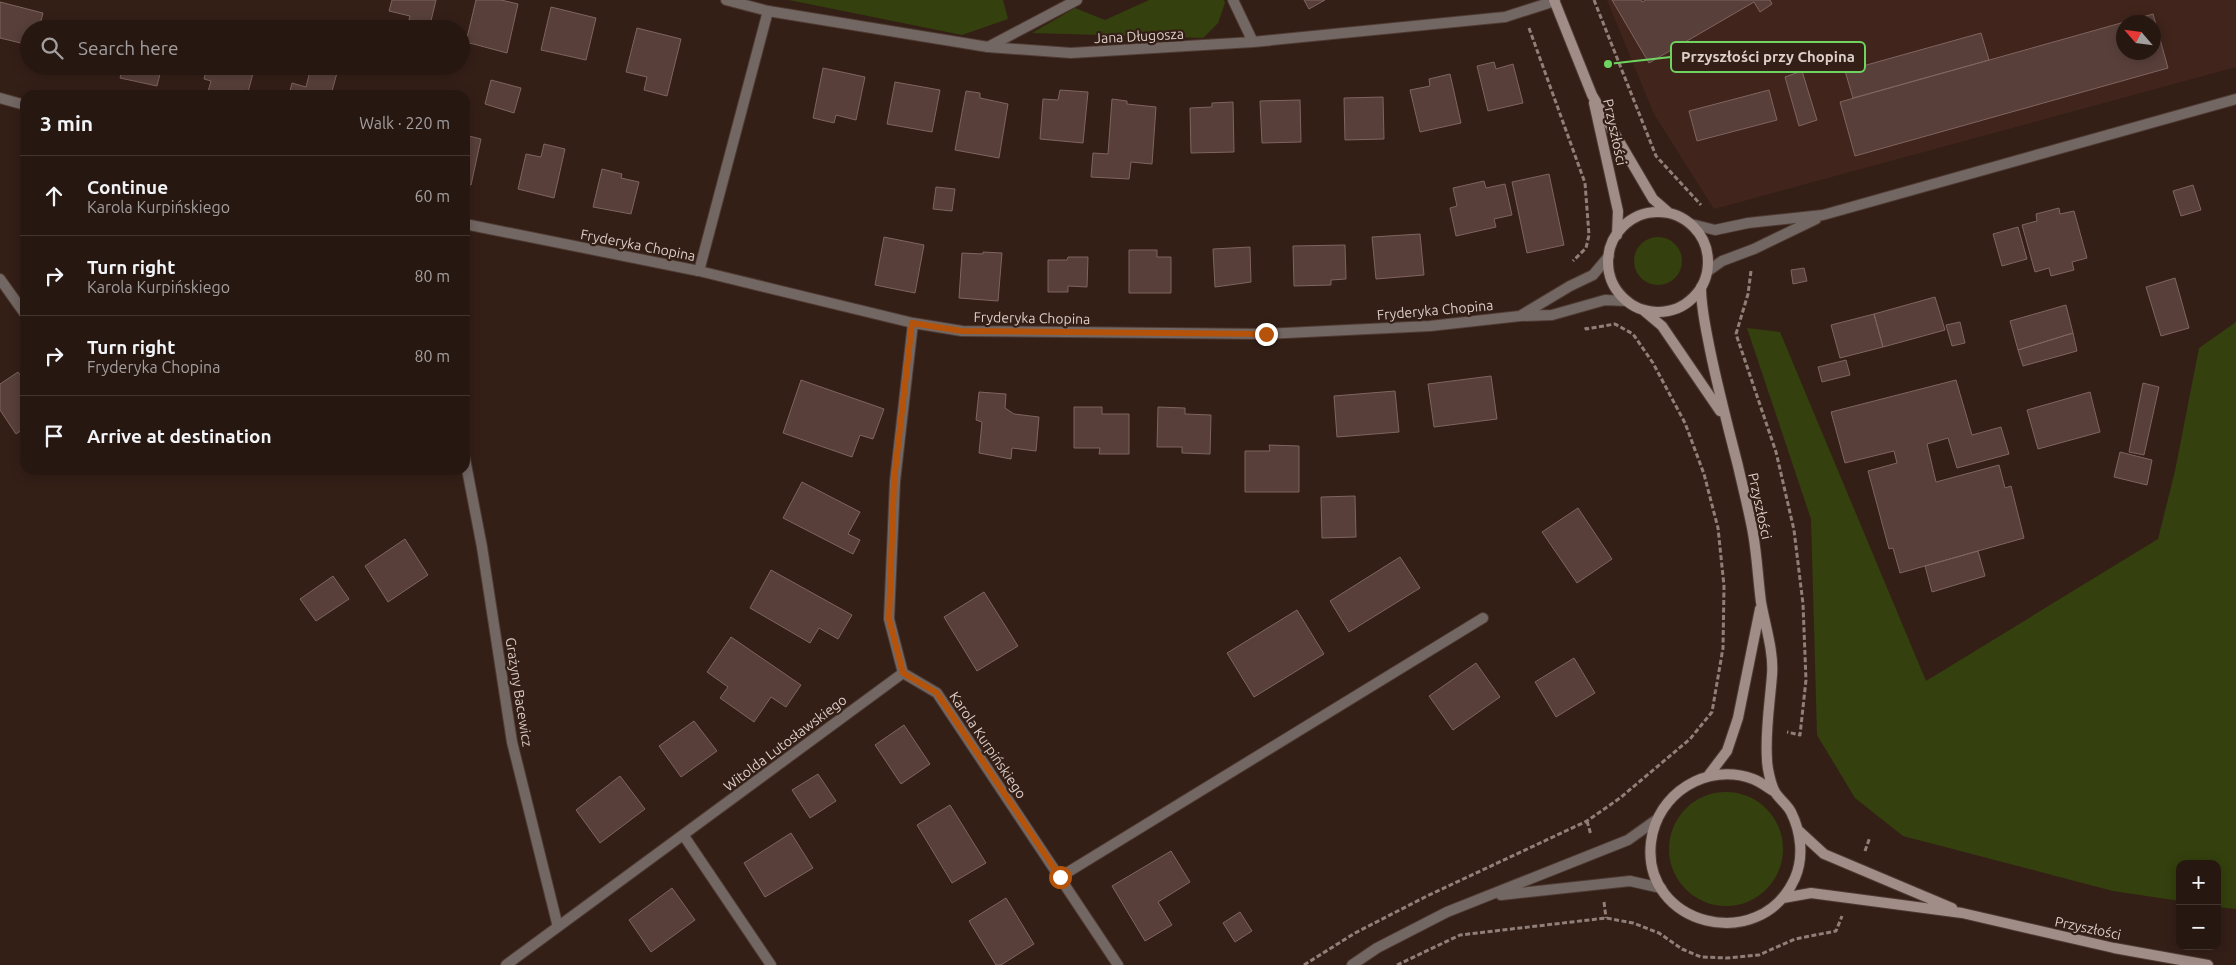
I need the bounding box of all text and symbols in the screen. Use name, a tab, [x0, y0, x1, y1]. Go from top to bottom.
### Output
north arrow	[2116, 15, 2161, 60]
search box	[20, 20, 470, 75]
street label: Jana Długosza	[1094, 26, 1184, 46]
icon: search	[38, 34, 66, 62]
text: Search here	[78, 37, 178, 59]
callout: Przyszłości przy Chopina	[1671, 42, 1865, 72]
text: Przyszłości przy Chopina	[1681, 48, 1855, 65]
street label: Przyszłości	[1600, 97, 1630, 167]
text: 3 min	[40, 111, 93, 135]
text: Walk · 220 m	[359, 114, 450, 132]
text: Continue	[87, 176, 168, 198]
icon: ahead	[40, 182, 68, 210]
text: 60 m	[414, 187, 450, 205]
text: Karola Kurpińskiego	[87, 198, 230, 216]
street label: Fryderyka Chopina	[579, 226, 697, 264]
text: Turn right	[87, 256, 175, 278]
icon: right	[40, 262, 68, 290]
text: 80 m	[414, 267, 450, 285]
text: Karola Kurpińskiego	[87, 278, 230, 296]
street label: Fryderyka Chopina	[1376, 297, 1494, 323]
street label: Fryderyka Chopina	[973, 309, 1091, 327]
route end	[1255, 323, 1278, 346]
text: Turn right	[87, 336, 175, 358]
icon: right	[40, 342, 68, 370]
text: 80 m	[414, 347, 450, 365]
text: Fryderyka Chopina	[87, 358, 220, 376]
icon: arrive	[40, 422, 68, 450]
text: Arrive at destination	[87, 425, 272, 447]
street label: Przyszłości	[1745, 471, 1775, 541]
street label: Grażyny Bacewicz	[502, 636, 536, 748]
street label: Karola Kurpińskiego	[946, 689, 1030, 801]
street label: Witolda Lutosławskiego	[720, 692, 850, 794]
map controls	[2176, 860, 2221, 950]
button: +	[2176, 860, 2221, 905]
route start	[1049, 866, 1072, 889]
button: −	[2176, 905, 2221, 950]
street label: Przyszłości	[2053, 913, 2123, 943]

